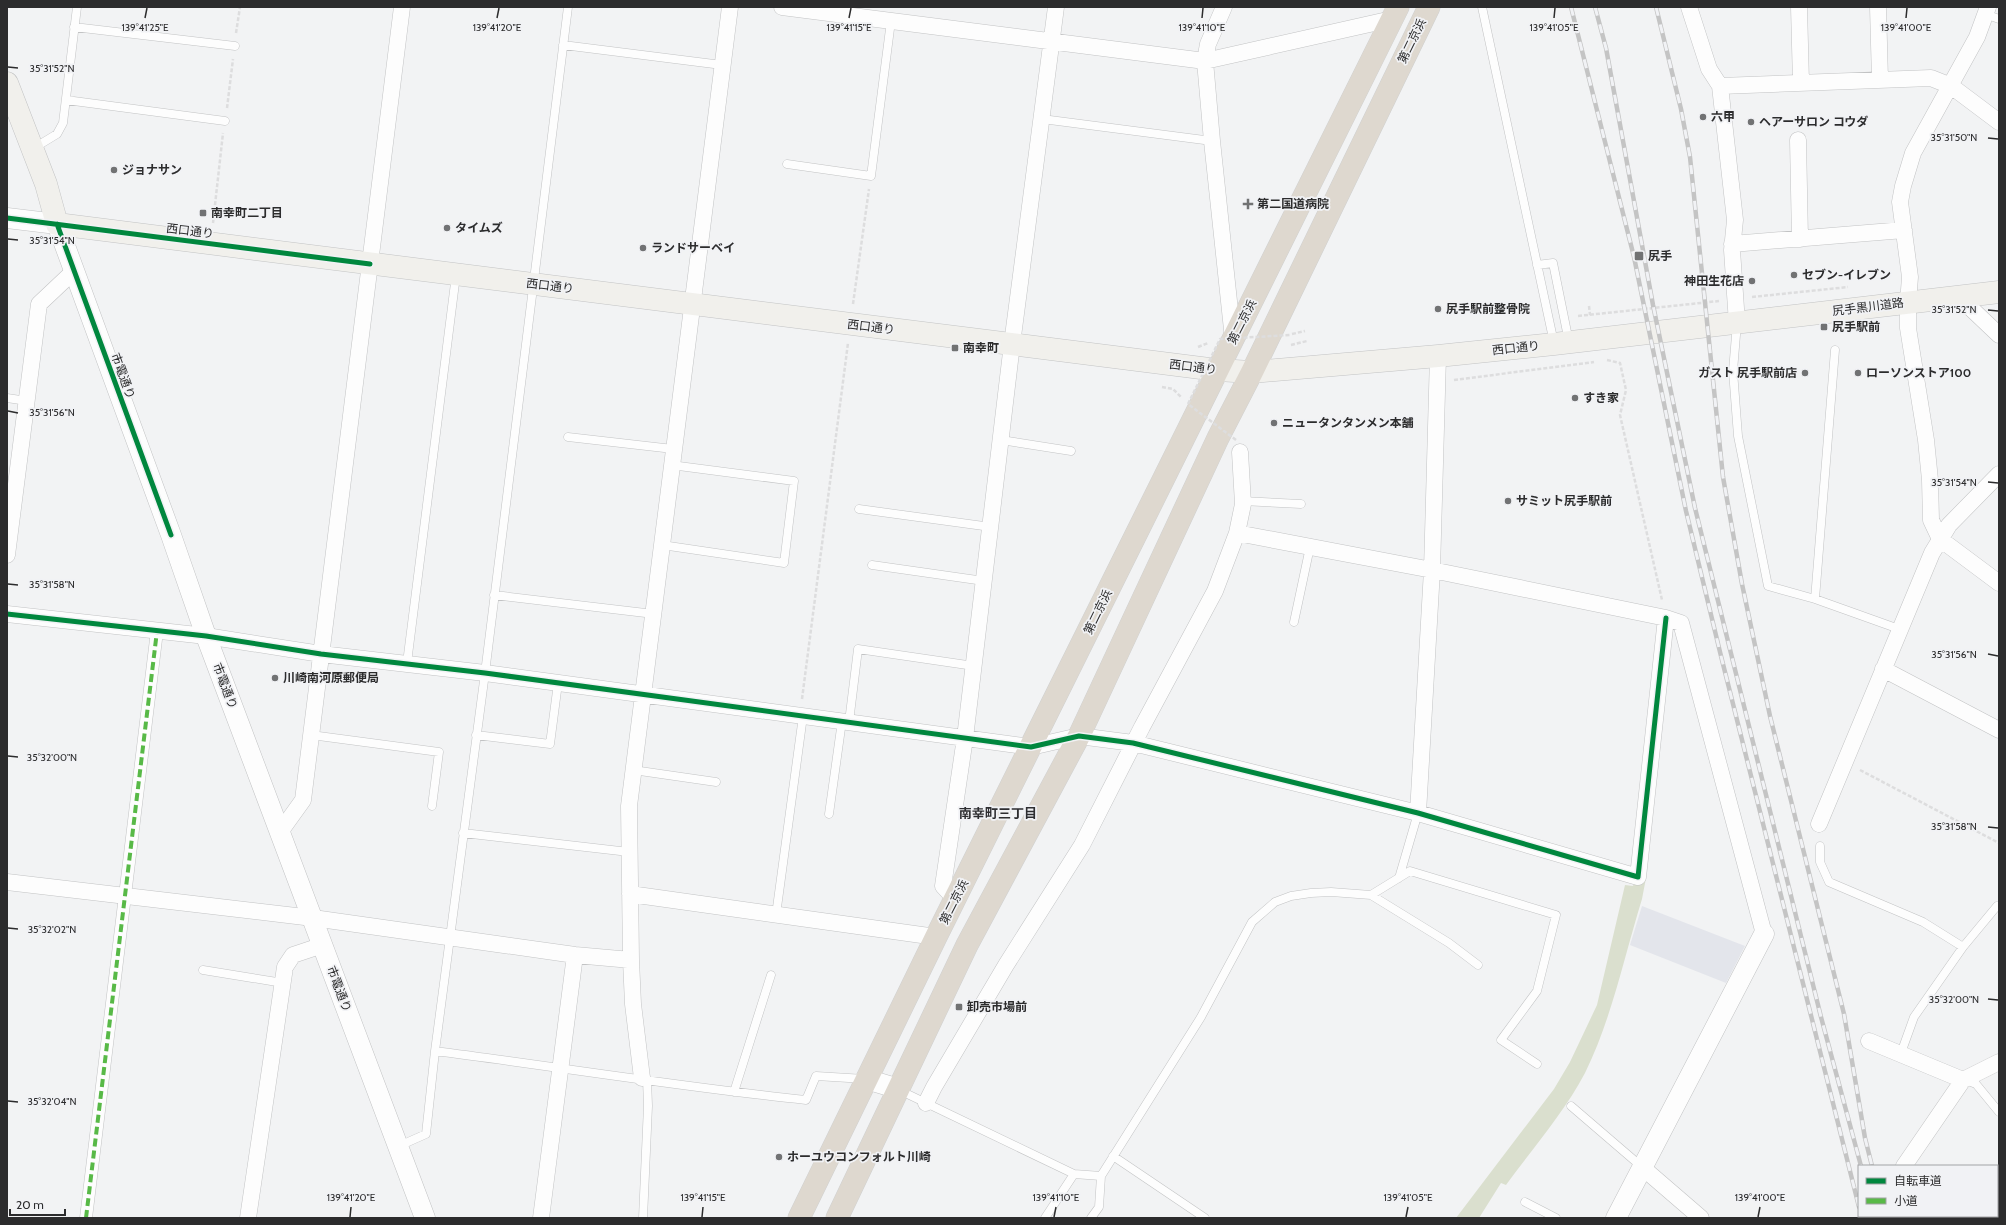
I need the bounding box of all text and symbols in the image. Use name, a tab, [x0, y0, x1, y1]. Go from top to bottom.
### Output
street label: 第二京浜	[1394, 16, 1429, 66]
text: 139°41'25"E	[121, 21, 169, 34]
text: 139°41'20"E	[473, 21, 522, 34]
text: 139°41'15"E	[826, 21, 872, 34]
text: 139°41'10"E	[1179, 21, 1226, 34]
text: 139°41'05"E	[1530, 21, 1579, 34]
text: 139°41'00"E	[1881, 21, 1932, 34]
text: 35°31'52"N	[29, 62, 75, 75]
place label: 六甲	[1711, 109, 1735, 124]
marker: 六甲	[1698, 112, 1708, 122]
place label: ヘアーサロン コウダ	[1759, 114, 1868, 129]
marker: ヘアーサロン コウダ	[1746, 117, 1756, 127]
text: 35°31'50"N	[1931, 131, 1977, 144]
place label: ジョナサン	[122, 162, 182, 177]
marker: ジョナサン	[109, 165, 119, 175]
place label: 第二国道病院	[1257, 196, 1329, 211]
marker: 第二国道病院	[1242, 198, 1254, 210]
place label: 南幸町二丁目	[211, 205, 283, 220]
marker: 南幸町二丁目	[198, 208, 208, 218]
street label: 西口通り	[165, 220, 215, 241]
place label: タイムズ	[455, 220, 503, 235]
marker: タイムズ	[442, 223, 452, 233]
text: 35°31'54"N	[29, 234, 75, 247]
place label: ランドサーベイ	[651, 240, 735, 255]
marker: ランドサーベイ	[638, 243, 648, 253]
place label: 尻手	[1648, 248, 1672, 263]
marker: 尻手	[1633, 250, 1645, 262]
place label: セブン-イレブン	[1802, 267, 1891, 282]
marker: セブン-イレブン	[1789, 270, 1799, 280]
place label: 神田生花店	[1684, 273, 1744, 288]
street label: 西口通り	[525, 275, 575, 296]
marker: 神田生花店	[1747, 276, 1757, 286]
street label: 尻手黒川道路	[1831, 295, 1905, 318]
street label: 第二京浜	[1224, 297, 1259, 347]
place label: 尻手駅前整骨院	[1446, 301, 1530, 316]
text: 35°31'52"N	[1931, 303, 1977, 316]
marker: 尻手駅前整骨院	[1433, 304, 1443, 314]
street label: 西口通り	[846, 316, 896, 337]
place label: 尻手駅前	[1832, 319, 1880, 334]
marker: 尻手駅前	[1819, 322, 1829, 332]
street label: 西口通り	[1491, 338, 1541, 357]
place label: 南幸町	[963, 340, 999, 355]
marker: 南幸町	[950, 343, 960, 353]
street label: 市電通り	[108, 351, 139, 401]
street label: 西口通り	[1168, 356, 1218, 377]
place label: ガスト 尻手駅前店	[1698, 365, 1797, 380]
place label: ローソンストア100	[1866, 365, 1971, 380]
marker: ガスト 尻手駅前店	[1800, 368, 1810, 378]
marker: ローソンストア100	[1853, 368, 1863, 378]
place label: すき家	[1583, 390, 1619, 405]
marker: すき家	[1570, 393, 1580, 403]
text: 35°31'56"N	[29, 406, 75, 419]
place label: ニュータンタンメン本舗	[1282, 415, 1414, 430]
marker: ニュータンタンメン本舗	[1269, 418, 1279, 428]
text: 35°31'54"N	[1931, 476, 1977, 489]
place label: サミット尻手駅前	[1516, 493, 1612, 508]
marker: サミット尻手駅前	[1503, 496, 1513, 506]
text: 35°31'58"N	[29, 578, 75, 591]
street label: 第二京浜	[1080, 587, 1115, 637]
text: 35°31'56"N	[1931, 648, 1977, 661]
street label: 市電通り	[210, 661, 241, 711]
place label: 川崎南河原郵便局	[283, 670, 379, 685]
marker: 川崎南河原郵便局	[270, 673, 280, 683]
text: 35°32'00"N	[27, 751, 77, 764]
district label: 南幸町三丁目	[959, 805, 1037, 821]
text: 35°31'58"N	[1931, 820, 1977, 833]
street label: 第二京浜	[936, 877, 971, 927]
text: 35°32'02"N	[28, 923, 76, 936]
street label: 市電通り	[324, 964, 355, 1014]
text: 35°32'00"N	[1929, 993, 1979, 1006]
place label: 卸売市場前	[967, 999, 1027, 1014]
marker: 卸売市場前	[954, 1002, 964, 1012]
text: 35°32'04"N	[27, 1095, 77, 1108]
place label: ホーユウコンフォルト川崎	[787, 1149, 931, 1164]
marker: ホーユウコンフォルト川崎	[774, 1152, 784, 1162]
legend	[1858, 1165, 1998, 1217]
text: 自転車道	[1894, 1173, 1942, 1188]
scale bar	[10, 1191, 65, 1217]
text: 139°41'20"E	[327, 1191, 376, 1204]
text: 139°41'15"E	[680, 1191, 726, 1204]
text: 139°41'10"E	[1033, 1191, 1080, 1204]
text: 139°41'05"E	[1384, 1191, 1433, 1204]
text: 139°41'00"E	[1735, 1191, 1786, 1204]
text: 小道	[1894, 1193, 1918, 1208]
text: 20 m	[16, 1197, 44, 1212]

